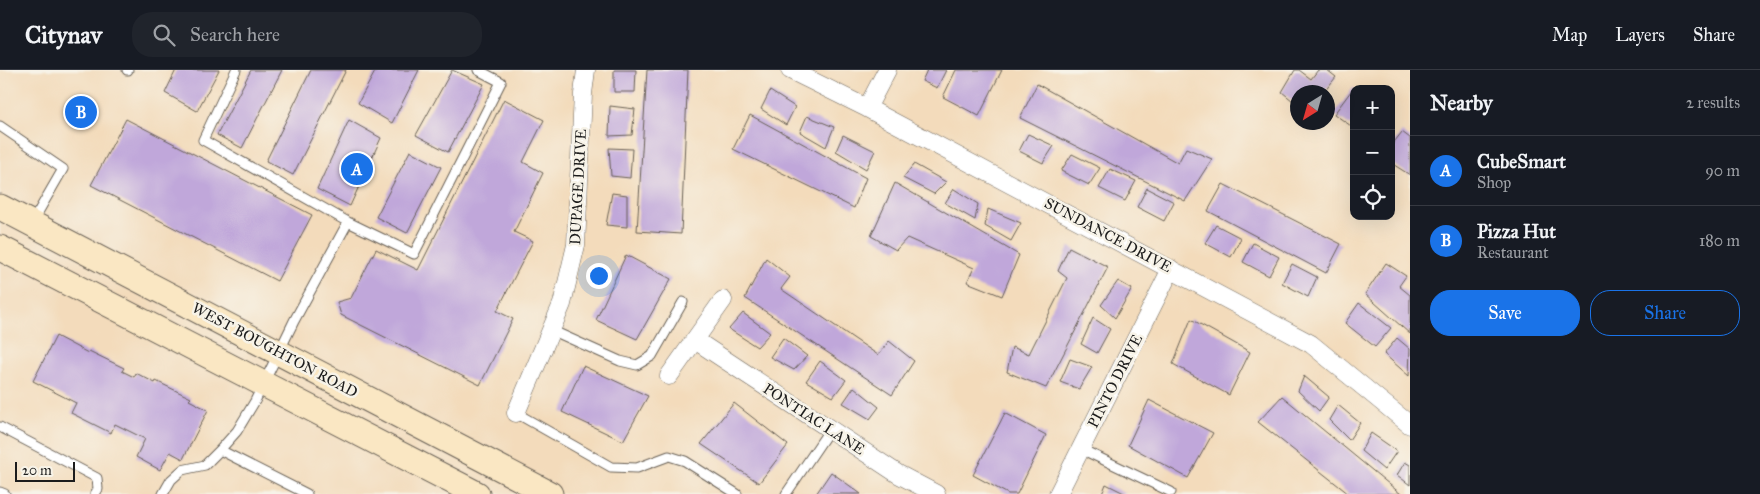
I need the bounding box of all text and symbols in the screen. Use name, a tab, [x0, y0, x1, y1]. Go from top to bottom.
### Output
search box	[132, 12, 482, 57]
text: Citynav	[25, 20, 102, 50]
icon: search	[150, 21, 178, 49]
text: Search here	[190, 23, 280, 46]
text: Map	[1552, 24, 1587, 46]
text: Layers	[1615, 24, 1665, 46]
text: Share	[1693, 24, 1735, 46]
north arrow	[1290, 85, 1335, 130]
map controls	[1350, 85, 1395, 220]
button: +	[1350, 85, 1395, 130]
text: Nearby	[1430, 90, 1493, 116]
pin: B	[65, 93, 97, 131]
text: 2 results	[1686, 93, 1740, 112]
street label: DUPAGE DRIVE	[566, 128, 590, 246]
button: −	[1350, 130, 1395, 175]
pin: A	[341, 150, 373, 188]
text: CubeSmart	[1477, 150, 1566, 173]
text: A	[1441, 161, 1451, 180]
text: 90 m	[1705, 161, 1740, 180]
text: Shop	[1477, 173, 1511, 192]
button: locate	[1350, 175, 1395, 220]
street label: SUNDANCE DRIVE	[1041, 194, 1175, 276]
text: Pizza Hut	[1477, 220, 1556, 243]
text: B	[1441, 231, 1451, 250]
text: 180 m	[1699, 231, 1740, 250]
text: Restaurant	[1477, 243, 1549, 262]
your location	[586, 263, 612, 289]
button: Save	[1430, 290, 1580, 336]
button: Share	[1590, 290, 1740, 336]
street label: WEST BOUGHTON ROAD	[189, 299, 361, 401]
street label: PINTO DRIVE	[1084, 331, 1146, 431]
street label: PONTIAC LANE	[760, 379, 868, 459]
scale bar	[15, 459, 75, 482]
text: 20 m	[22, 462, 52, 479]

